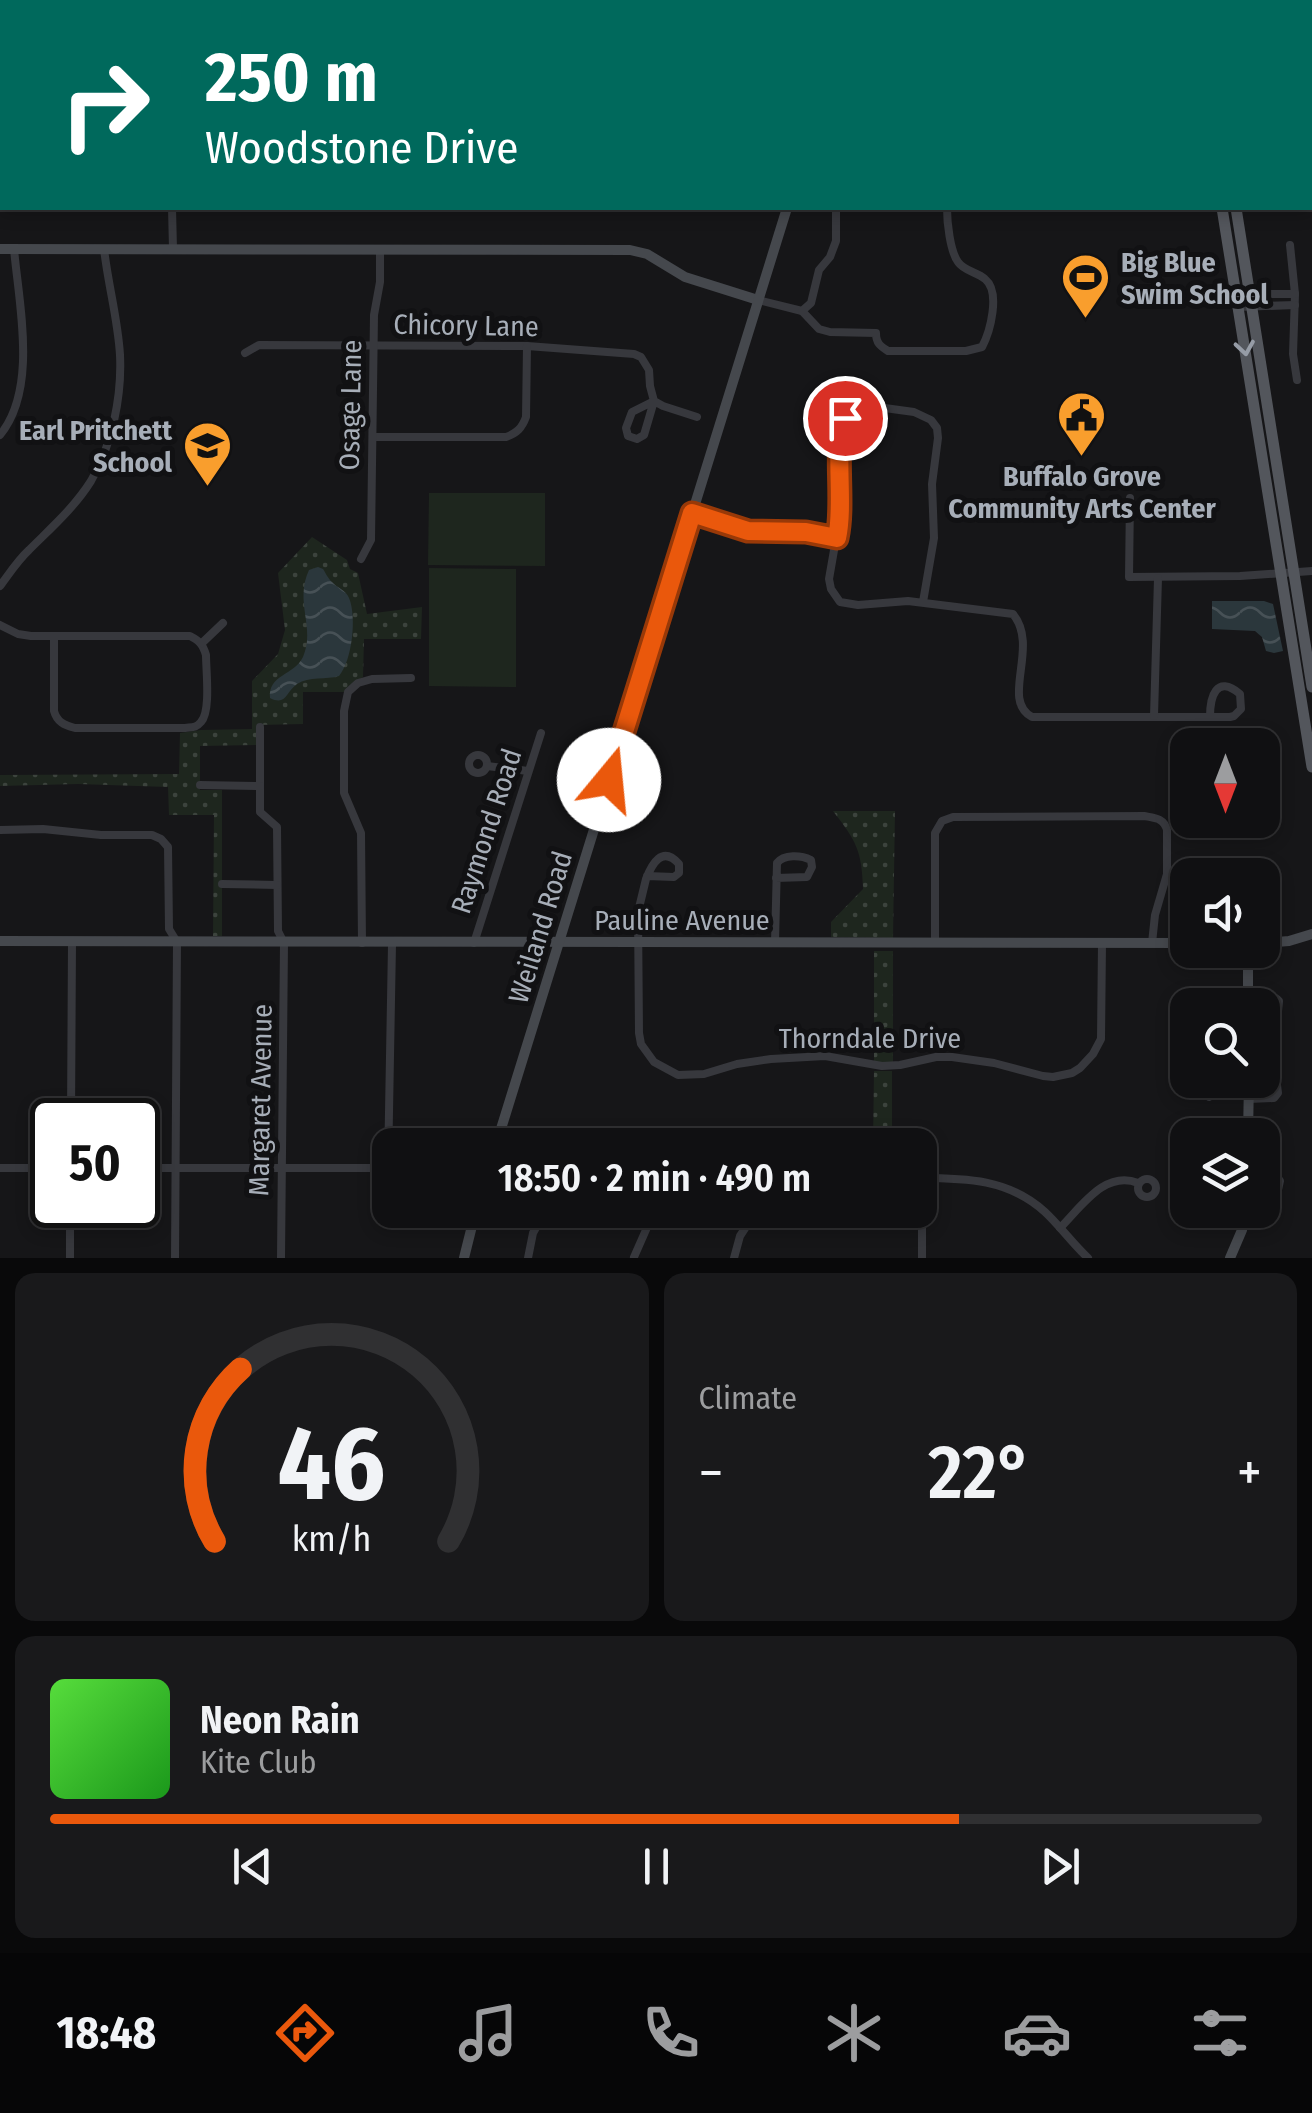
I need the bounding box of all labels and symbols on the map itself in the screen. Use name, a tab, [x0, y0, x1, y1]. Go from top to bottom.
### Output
place label: Big Blue Swim School	[1121, 246, 1269, 311]
sports icon: Big Blue Swim School	[1060, 252, 1112, 320]
street label: Chicory Lane	[393, 308, 539, 343]
one-way arrow	[1233, 339, 1254, 356]
street label: Osage Lane	[333, 340, 368, 471]
pin	[803, 376, 888, 461]
public building icon: Buffalo Grove Community Arts Center	[1056, 390, 1108, 458]
place label: Earl Pritchett School	[19, 414, 173, 479]
school or university icon: Earl Pritchett School	[181, 420, 233, 488]
place label: Buffalo Grove Community Arts Center	[948, 460, 1216, 525]
position arrow	[557, 728, 661, 832]
north arrow	[1170, 728, 1280, 838]
street label: Raymond Road	[444, 745, 529, 918]
street label: Weiland Road	[502, 847, 579, 1007]
street label: Pauline Avenue	[594, 904, 770, 937]
street label: Margaret Avenue	[242, 1004, 279, 1196]
street label: Thorndale Drive	[779, 1022, 961, 1055]
speed limit sign: 50	[30, 1098, 160, 1228]

